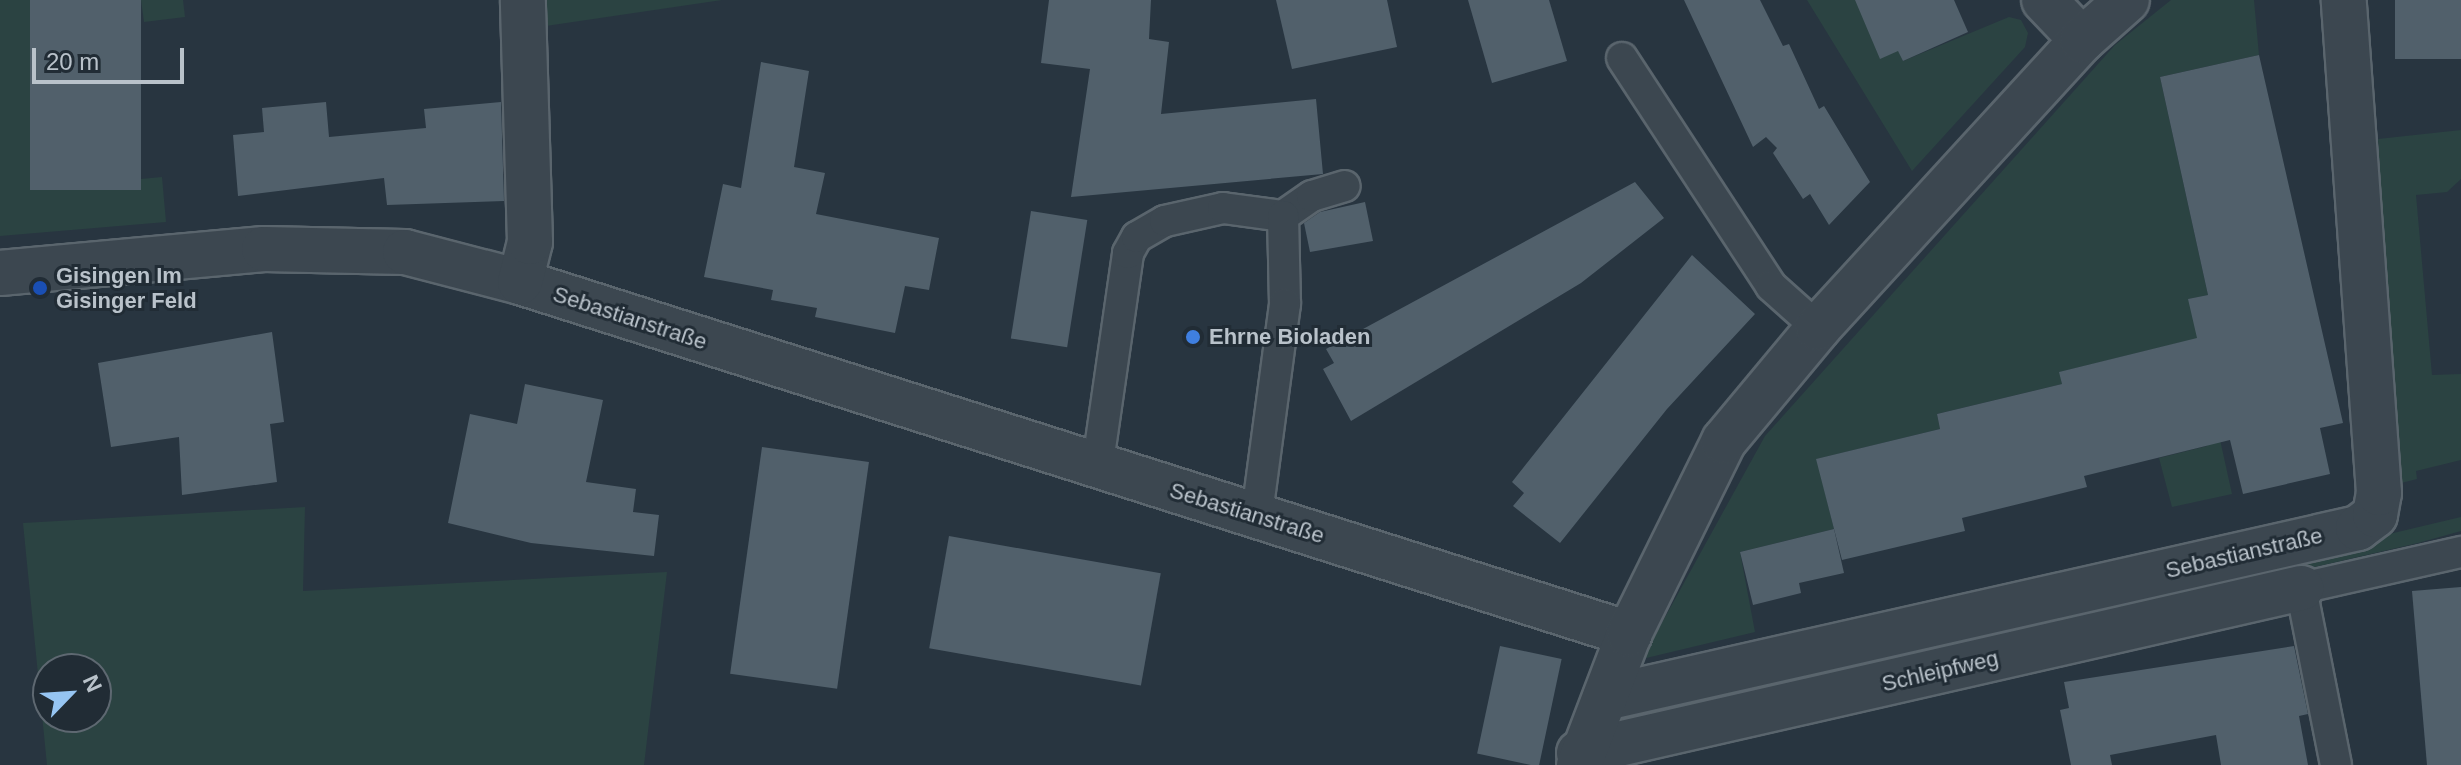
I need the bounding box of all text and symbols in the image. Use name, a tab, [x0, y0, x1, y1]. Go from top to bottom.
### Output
scale bar	[36, 32, 188, 82]
text: 20 m	[46, 48, 99, 75]
place label: Gisingen Im Gisinger Feld	[56, 262, 197, 314]
marker: Gisingen Im Gisinger Feld	[31, 279, 49, 297]
street label: Sebastianstraße	[550, 281, 710, 355]
place label: Ehrne Bioladen	[1209, 324, 1370, 350]
marker: Ehrne Bioladen	[1184, 328, 1202, 346]
street label: Sebastianstraße	[1167, 477, 1327, 549]
street label: Sebastianstraße	[2163, 522, 2325, 584]
street label: Schleipfweg	[1879, 645, 2001, 697]
north arrow	[32, 653, 112, 733]
text: N	[78, 671, 107, 696]

